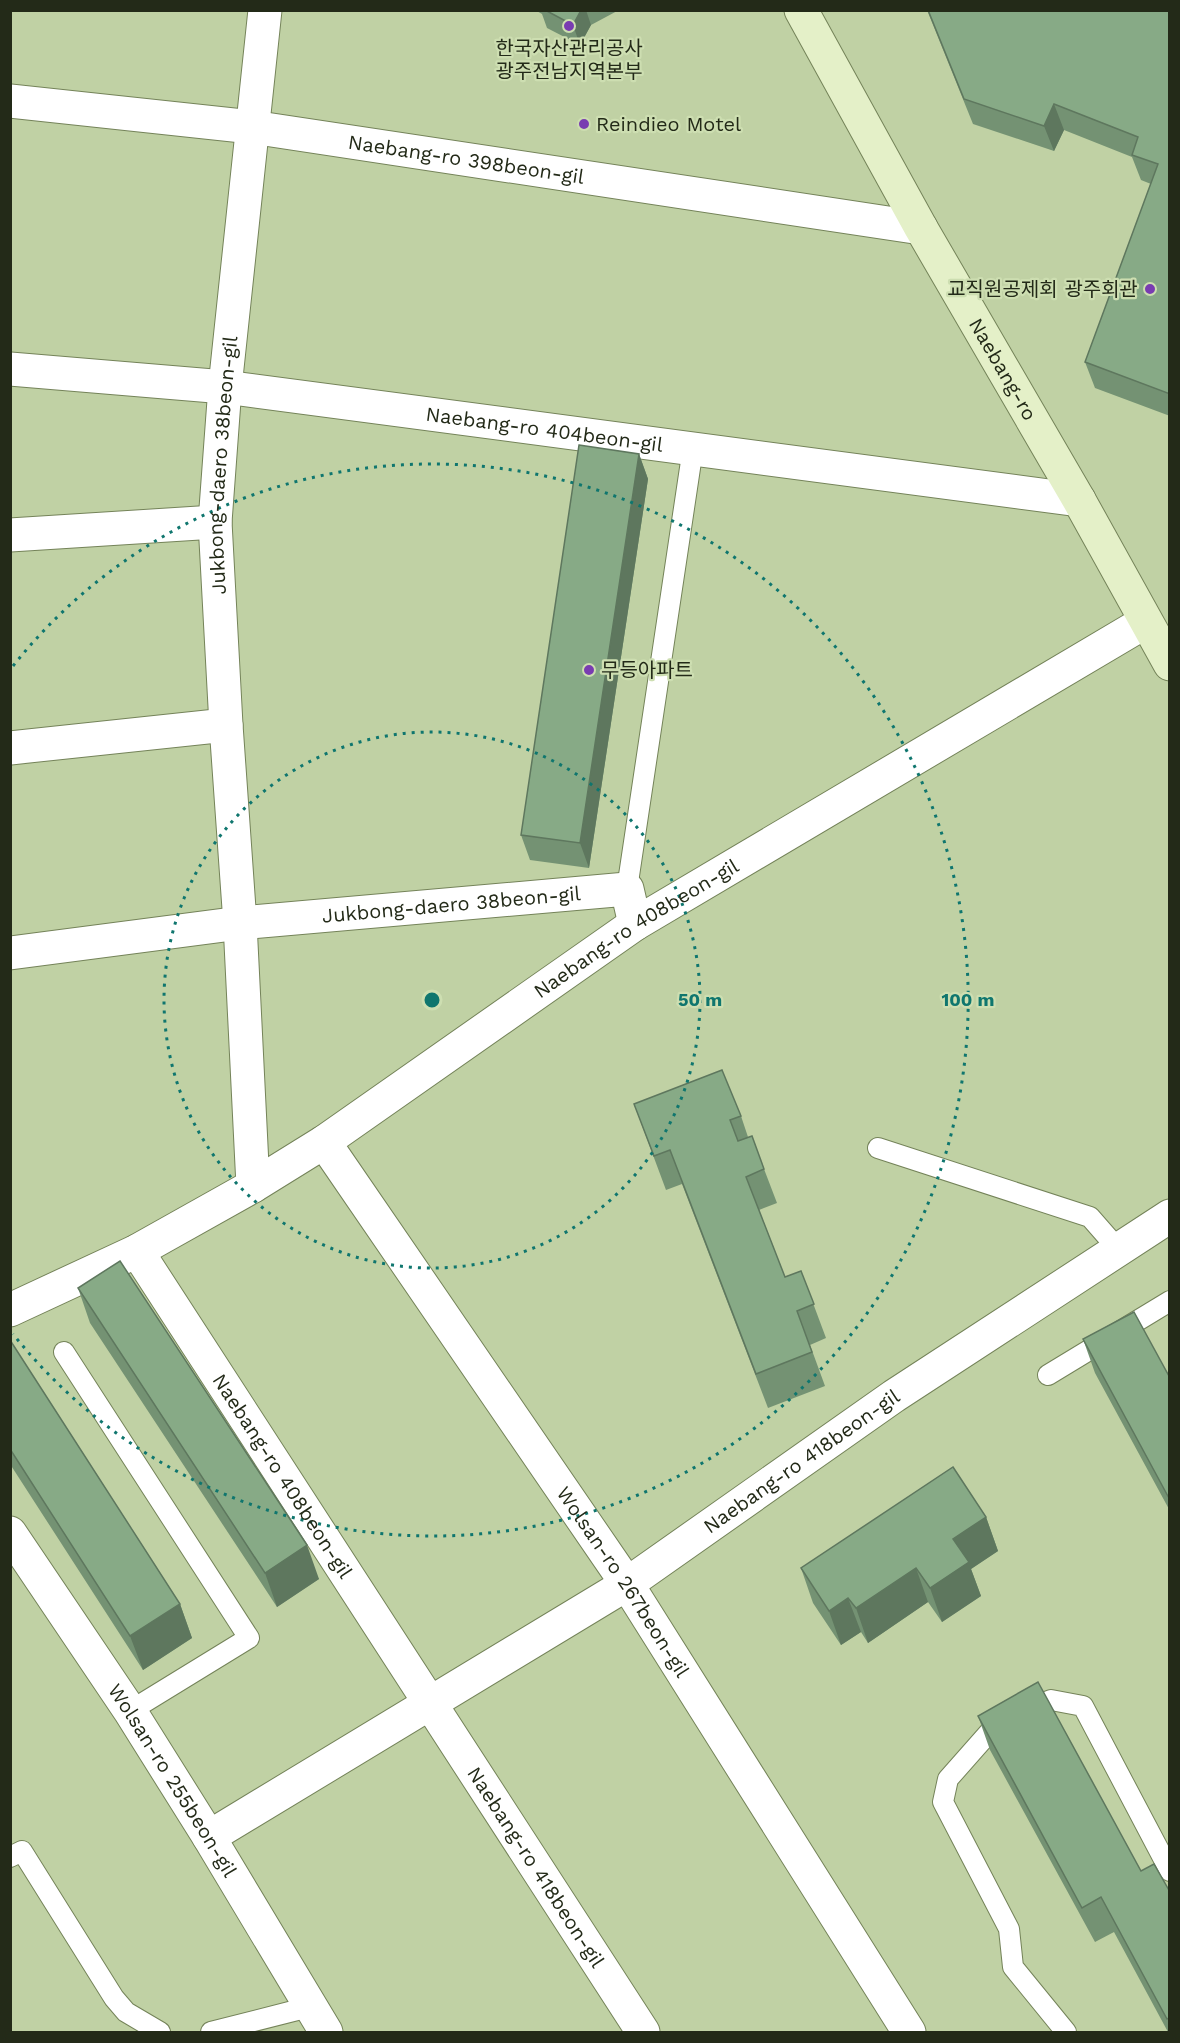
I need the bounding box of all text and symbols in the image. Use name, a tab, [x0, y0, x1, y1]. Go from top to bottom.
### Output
marker: 한국자산관리공사 광주전남지역본부	[562, 19, 576, 33]
place label: 한국자산관리공사 광주전남지역본부	[495, 36, 643, 83]
place label: Reindieo Motel	[596, 112, 741, 136]
marker: Reindieo Motel	[577, 117, 591, 131]
street label: Naebang-ro 398beon-gil	[347, 130, 586, 189]
place label: 교직원공제회 광주회관	[947, 277, 1138, 301]
marker: 교직원공제회 광주회관	[1143, 282, 1157, 296]
street label: Naebang-ro	[964, 314, 1042, 425]
street label: Jukbong-daero 38beon-gil	[203, 335, 242, 595]
street label: Naebang-ro 404beon-gil	[424, 402, 664, 457]
place label: 무등아파트	[601, 658, 693, 682]
marker: 무등아파트	[582, 663, 596, 677]
street label: Naebang-ro 408beon-gil	[529, 853, 743, 1003]
street label: Jukbong-daero 38beon-gil	[321, 881, 582, 928]
text: 50 m	[678, 989, 722, 1010]
text: 100 m	[941, 989, 995, 1010]
centre of rings	[422, 990, 442, 1010]
street label: Naebang-ro 408beon-gil	[208, 1369, 358, 1583]
street label: Naebang-ro 418beon-gil	[699, 1384, 904, 1538]
street label: Wolsan-ro 267beon-gil	[552, 1482, 695, 1682]
street label: Wolsan-ro 255beon-gil	[103, 1679, 242, 1881]
street label: Naebang-ro 418beon-gil	[462, 1762, 610, 1972]

